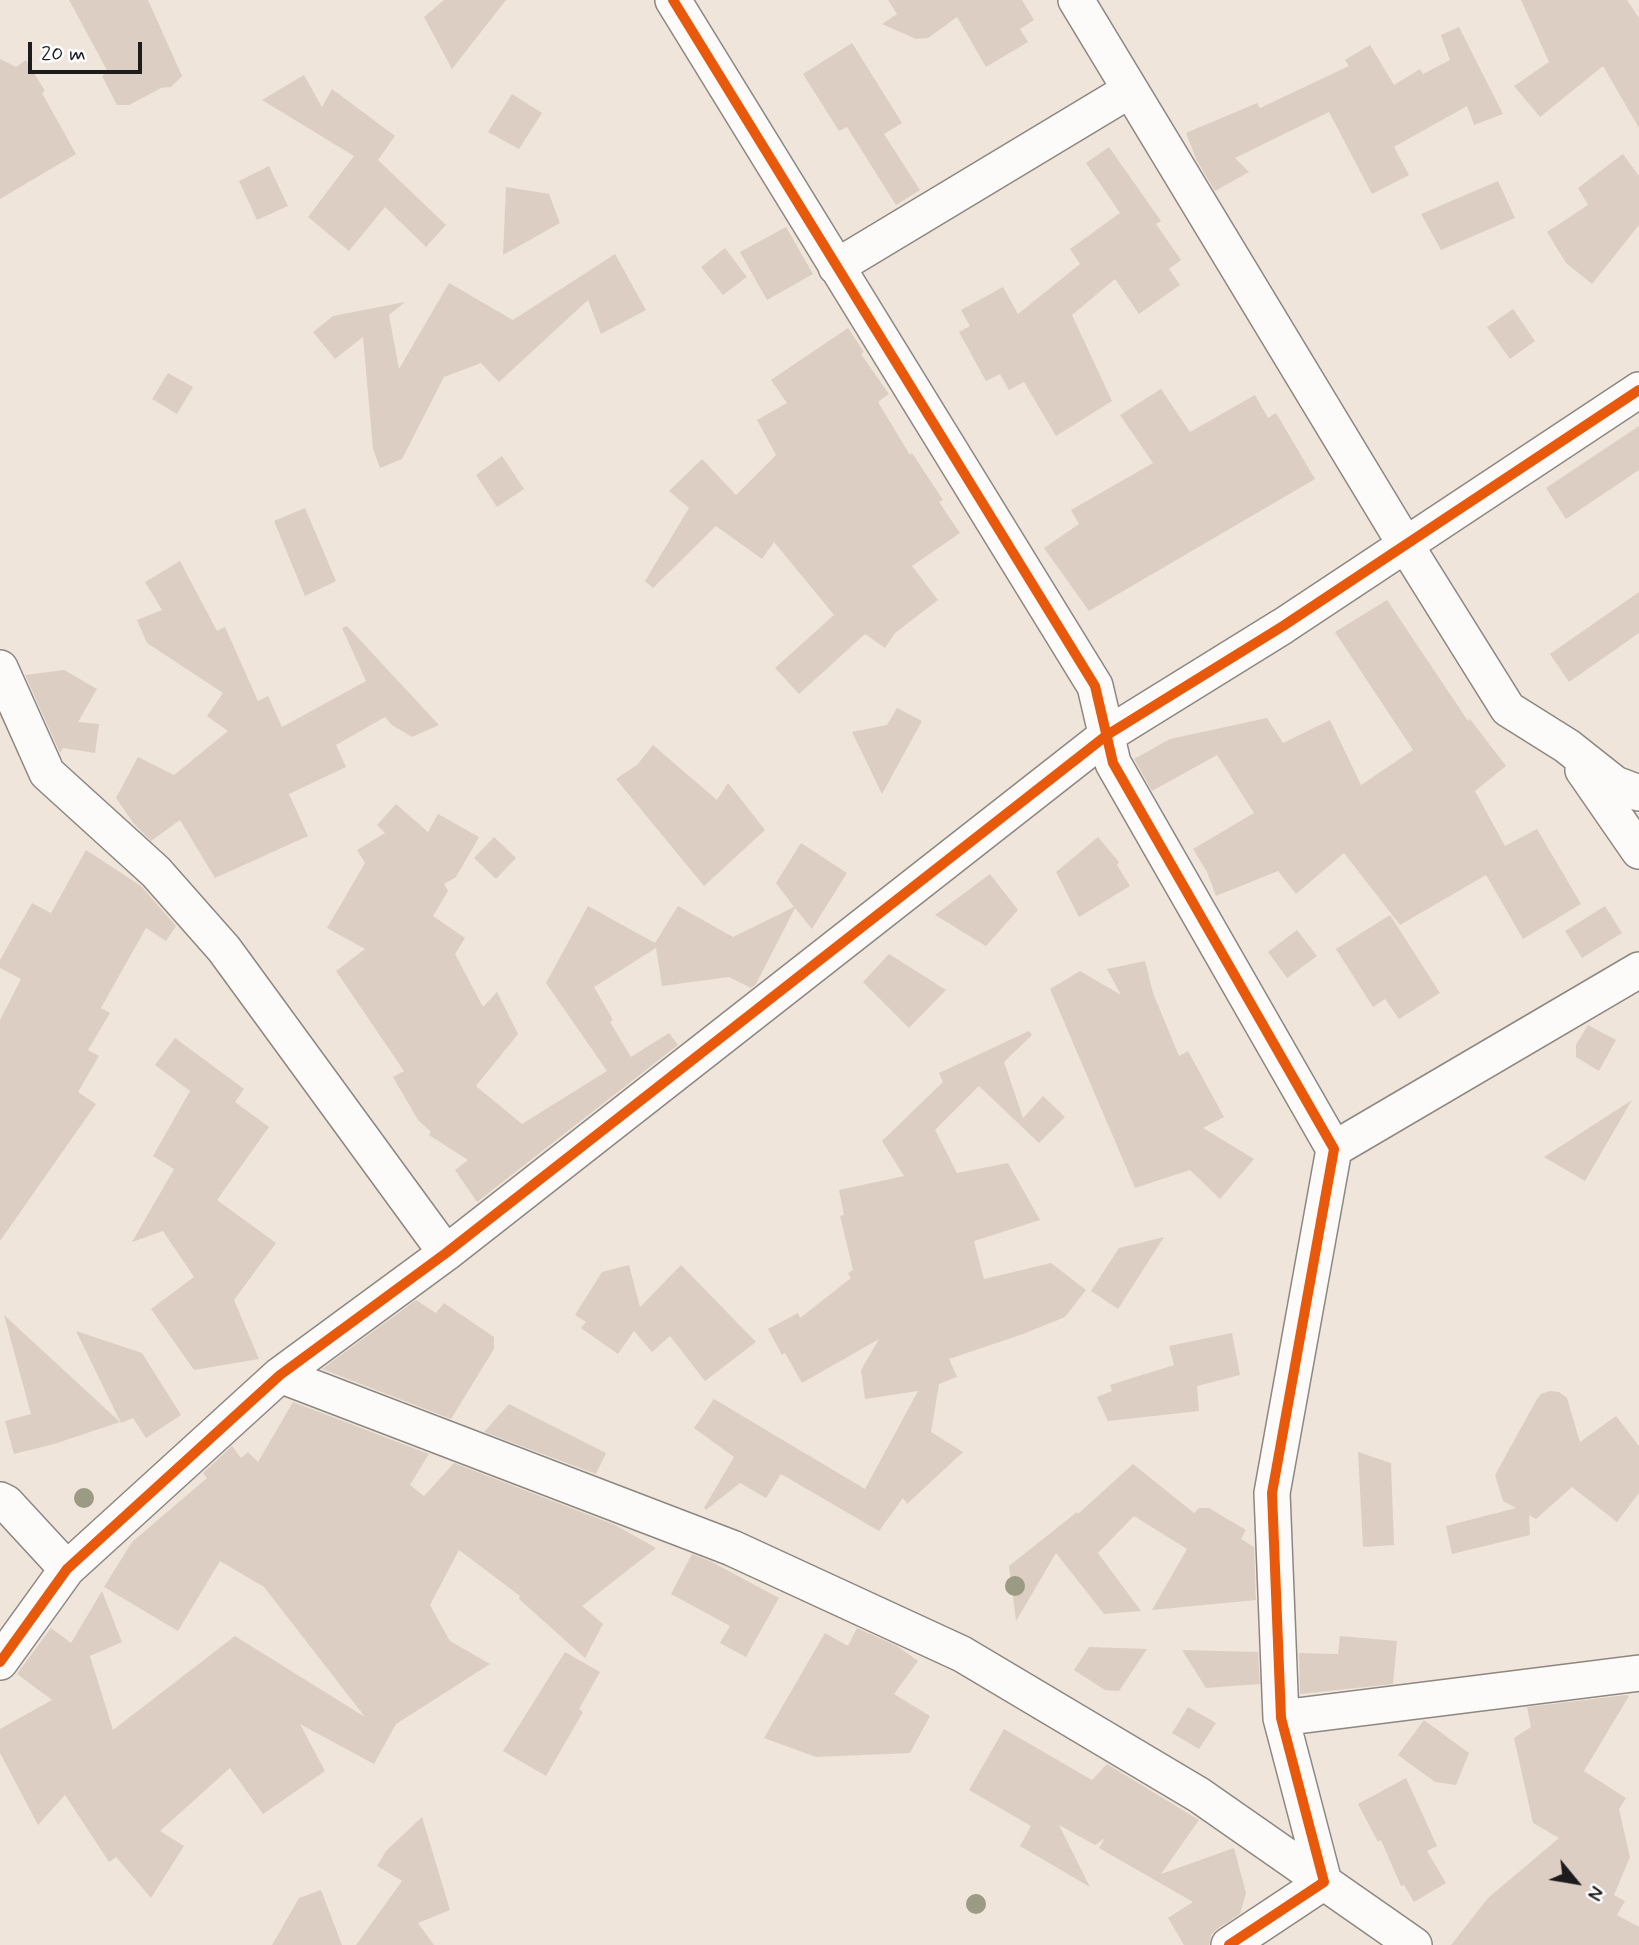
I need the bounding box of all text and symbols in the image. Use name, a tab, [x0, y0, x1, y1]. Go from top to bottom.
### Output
scale bar	[32, 28, 145, 72]
text: 20 m	[41, 40, 86, 68]
north arrow	[1541, 1847, 1611, 1917]
text: N	[1581, 1881, 1609, 1904]

